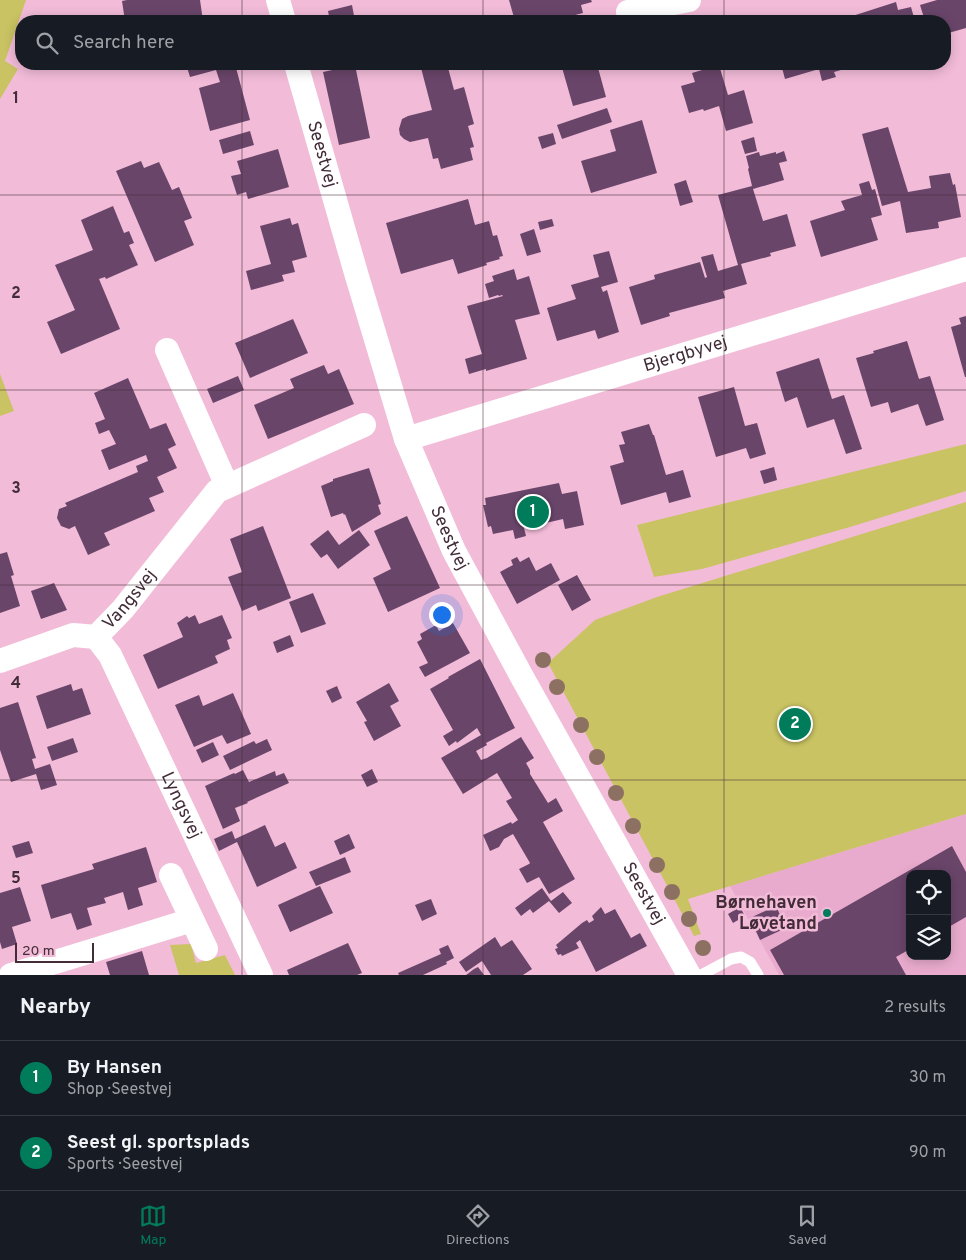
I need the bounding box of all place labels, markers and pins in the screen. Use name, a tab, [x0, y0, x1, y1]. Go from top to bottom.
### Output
pin: 1	[517, 493, 549, 531]
pin: 2	[779, 705, 811, 743]
place label: Børnehaven Løvetand	[715, 892, 817, 936]
marker: Børnehaven Løvetand	[821, 907, 833, 919]

